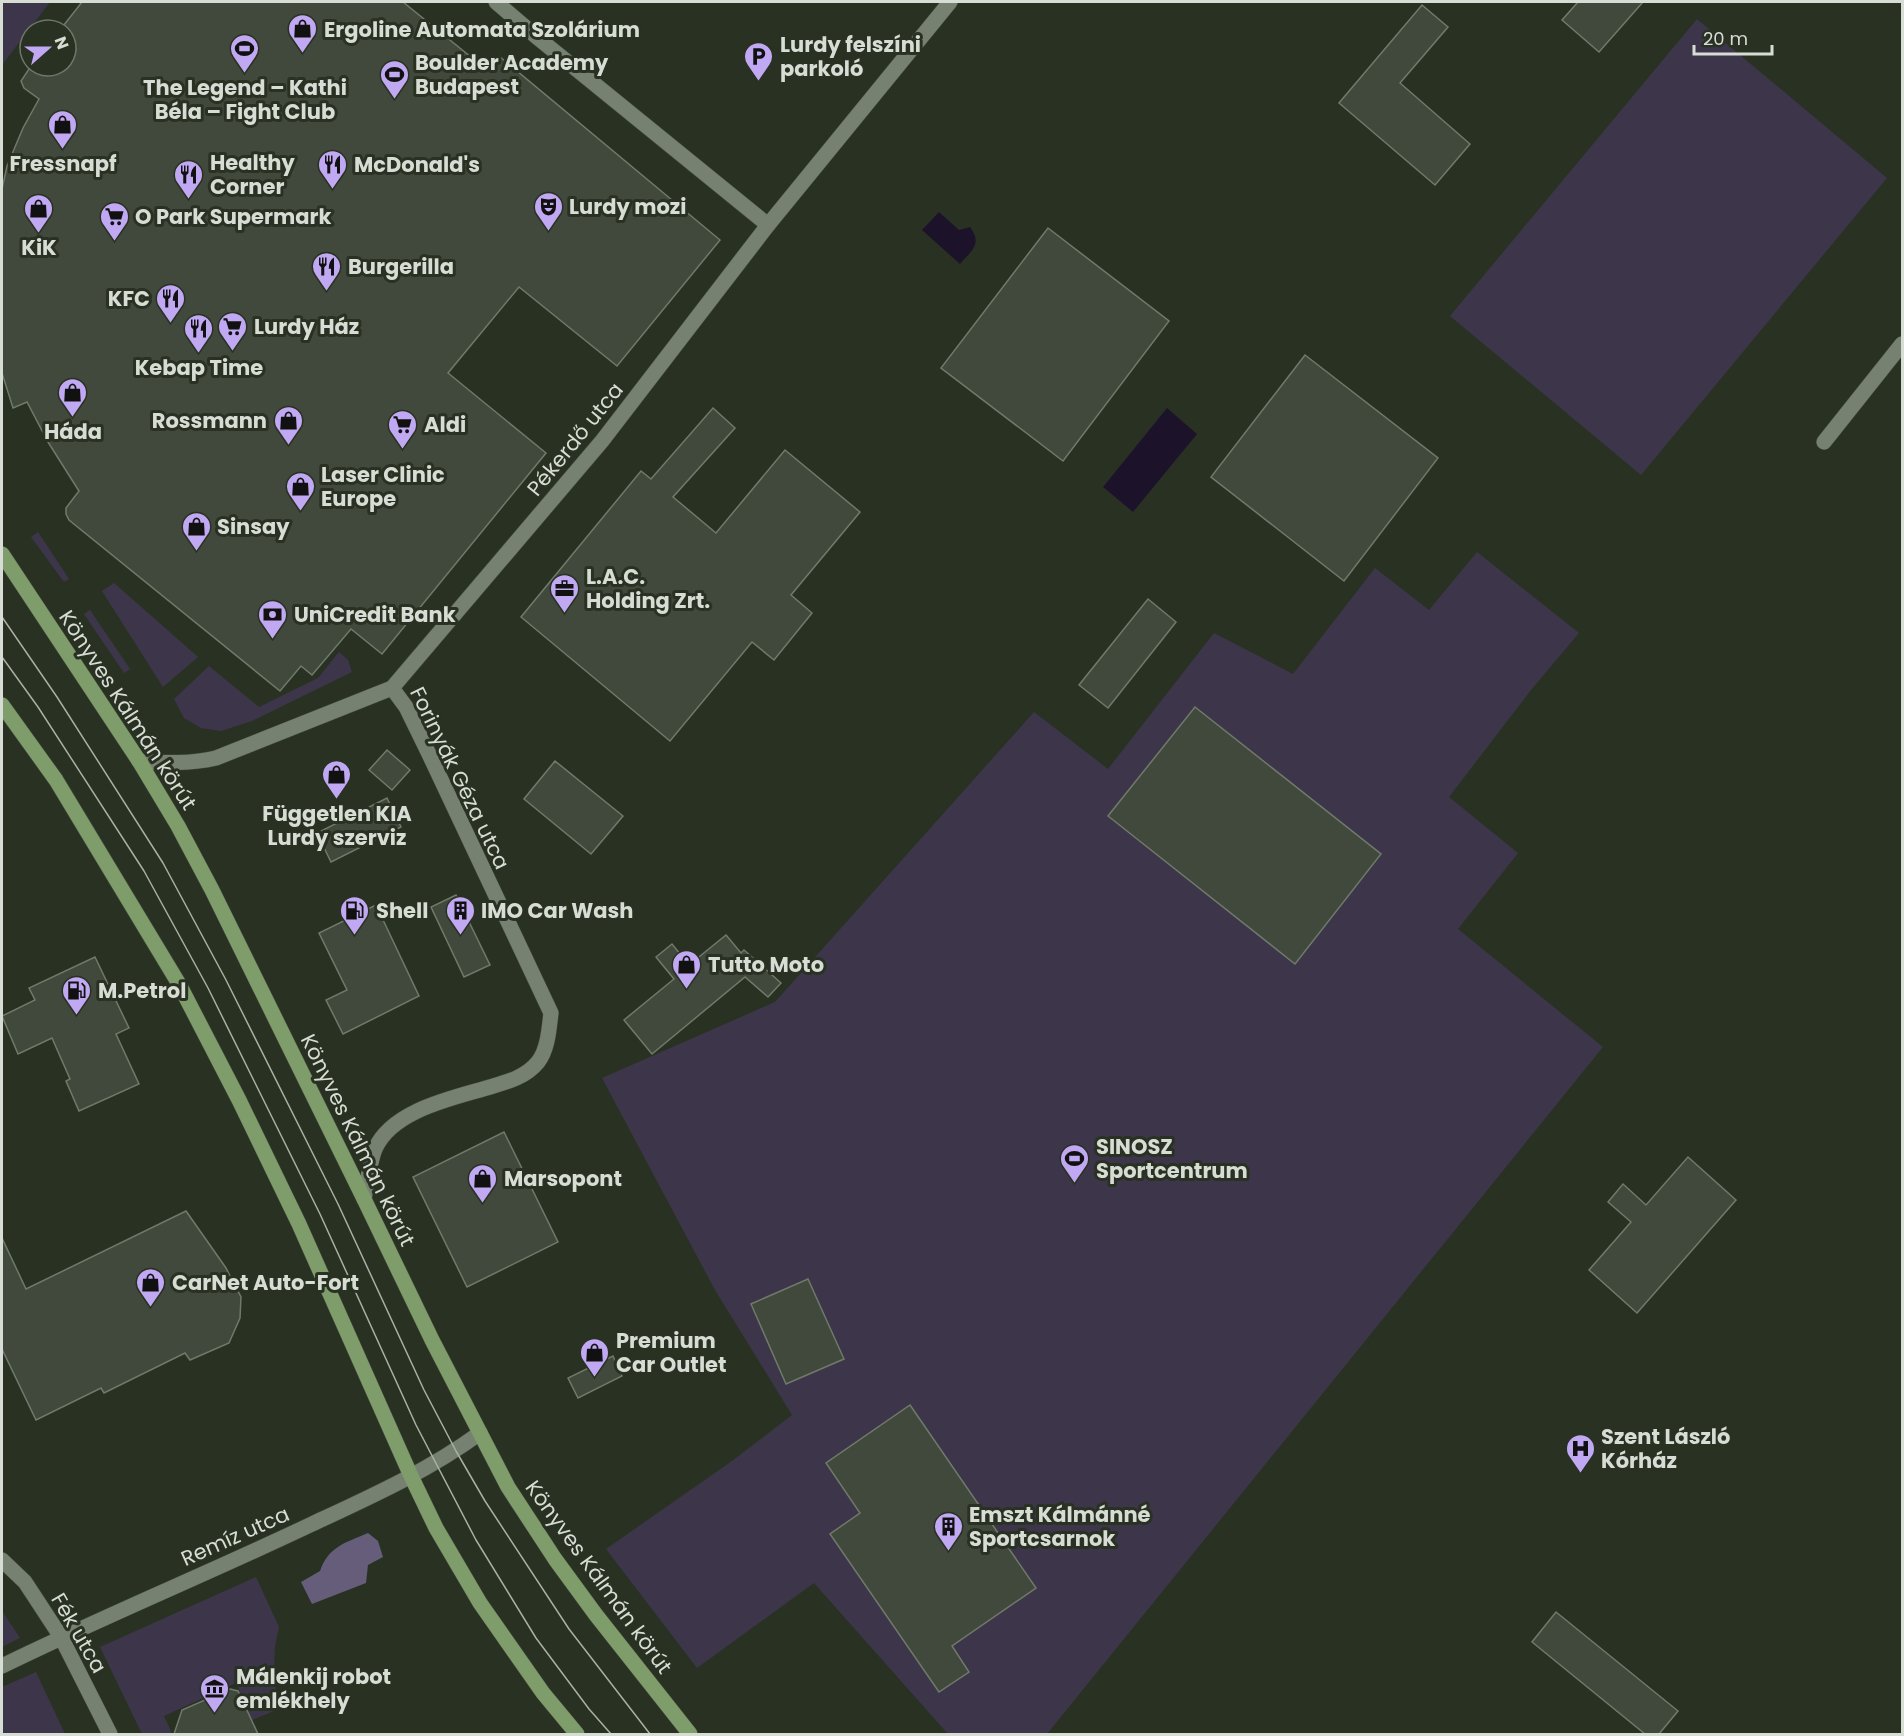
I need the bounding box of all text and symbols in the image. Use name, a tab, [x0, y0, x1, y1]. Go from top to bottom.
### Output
shop icon: Ergoline Automata Szolárium	[287, 13, 319, 55]
place label: Ergoline Automata Szolárium	[324, 15, 640, 44]
north arrow	[18, 18, 78, 78]
scale bar	[1694, 18, 1772, 56]
text: 20 m	[1703, 26, 1748, 51]
place label: Lurdy felszíni parkoló	[780, 30, 921, 83]
sports icon: The Legend – Kathi Béla – Fight Club	[229, 32, 261, 74]
text: N	[49, 33, 74, 53]
parking icon: Lurdy felszíni parkoló	[743, 40, 775, 82]
place label: Boulder Academy Budapest	[415, 48, 609, 101]
sports icon: Boulder Academy Budapest	[378, 58, 410, 100]
place label: The Legend – Kathi Béla – Fight Club	[143, 73, 347, 126]
shop icon: Fressnapf	[47, 108, 79, 150]
place label: Healthy Corner	[210, 148, 295, 201]
restaurant icon: McDonald's	[317, 148, 349, 190]
place label: Fressnapf	[9, 149, 117, 178]
place label: McDonald's	[354, 150, 480, 179]
restaurant icon: Healthy Corner	[173, 158, 205, 200]
theatre icon: Lurdy mozi	[532, 190, 564, 232]
shop icon: KiK	[23, 192, 55, 234]
place label: Lurdy mozi	[569, 192, 686, 221]
supermarket icon: O Park Supermark	[98, 200, 130, 242]
place label: O Park Supermark	[135, 202, 331, 231]
place label: KiK	[21, 233, 57, 262]
restaurant icon: Burgerilla	[311, 250, 343, 292]
place label: Burgerilla	[348, 252, 454, 281]
restaurant icon: KFC	[155, 282, 187, 324]
place label: KFC	[108, 284, 150, 313]
supermarket icon: Lurdy Ház	[217, 310, 249, 352]
restaurant icon: Kebap Time	[183, 312, 215, 354]
place label: Lurdy Ház	[254, 312, 359, 341]
place label: Kebap Time	[135, 353, 263, 382]
shop icon: Háda	[57, 376, 89, 418]
street label: Pékerdő utca	[520, 376, 630, 502]
shop icon: Rossmann	[272, 404, 304, 446]
place label: Rossmann	[152, 406, 267, 435]
supermarket icon: Aldi	[387, 408, 419, 450]
place label: Aldi	[424, 410, 466, 439]
place label: Háda	[44, 417, 102, 446]
place label: Laser Clinic Europe	[321, 460, 445, 513]
shop icon: Laser Clinic Europe	[284, 470, 316, 512]
shop icon: Sinsay	[180, 510, 212, 552]
place label: Sinsay	[217, 512, 290, 541]
place label: L.A.C. Holding Zrt.	[586, 562, 710, 615]
office icon: L.A.C. Holding Zrt.	[549, 572, 581, 614]
bank icon: UniCredit Bank	[257, 598, 289, 640]
place label: UniCredit Bank	[294, 600, 456, 629]
street label: Könyves Kálmán körút	[52, 605, 204, 815]
street label: Forinyák Géza utca	[403, 682, 517, 874]
shop icon: Független KIA Lurdy szerviz	[321, 758, 353, 800]
place label: Független KIA Lurdy szerviz	[262, 799, 412, 852]
fuel station icon: Shell	[339, 894, 371, 936]
building icon: IMO Car Wash	[444, 894, 476, 936]
place label: Shell	[376, 896, 428, 925]
place label: IMO Car Wash	[481, 896, 633, 925]
shop icon: Tutto Moto	[671, 948, 703, 990]
place label: Tutto Moto	[708, 950, 824, 979]
fuel station icon: M.Petrol	[61, 974, 93, 1016]
place label: M.Petrol	[98, 976, 186, 1005]
street label: Könyves Kálmán körút	[294, 1029, 422, 1251]
place label: SINOSZ Sportcentrum	[1096, 1132, 1248, 1185]
sports icon: SINOSZ Sportcentrum	[1059, 1142, 1091, 1184]
shop icon: Marsopont	[467, 1162, 499, 1204]
place label: Marsopont	[504, 1164, 622, 1193]
shop icon: CarNet Auto-Fort	[135, 1266, 167, 1308]
place label: CarNet Auto-Fort	[172, 1268, 359, 1297]
place label: Premium Car Outlet	[616, 1326, 727, 1379]
shop icon: Premium Car Outlet	[579, 1336, 611, 1378]
place label: Szent László Kórház	[1601, 1422, 1730, 1475]
hospital icon: Szent László Kórház	[1564, 1432, 1596, 1474]
street label: Könyves Kálmán körút	[519, 1474, 679, 1680]
street label: Remíz utca	[176, 1499, 294, 1573]
place label: Emszt Kálmánné Sportcsarnok	[969, 1500, 1151, 1553]
building icon: Emszt Kálmánné Sportcsarnok	[932, 1510, 964, 1552]
street label: Fék utca	[44, 1588, 114, 1678]
place label: Málenkij robot emlékhely	[236, 1662, 391, 1715]
museum icon: Málenkij robot emlékhely	[199, 1672, 231, 1714]

